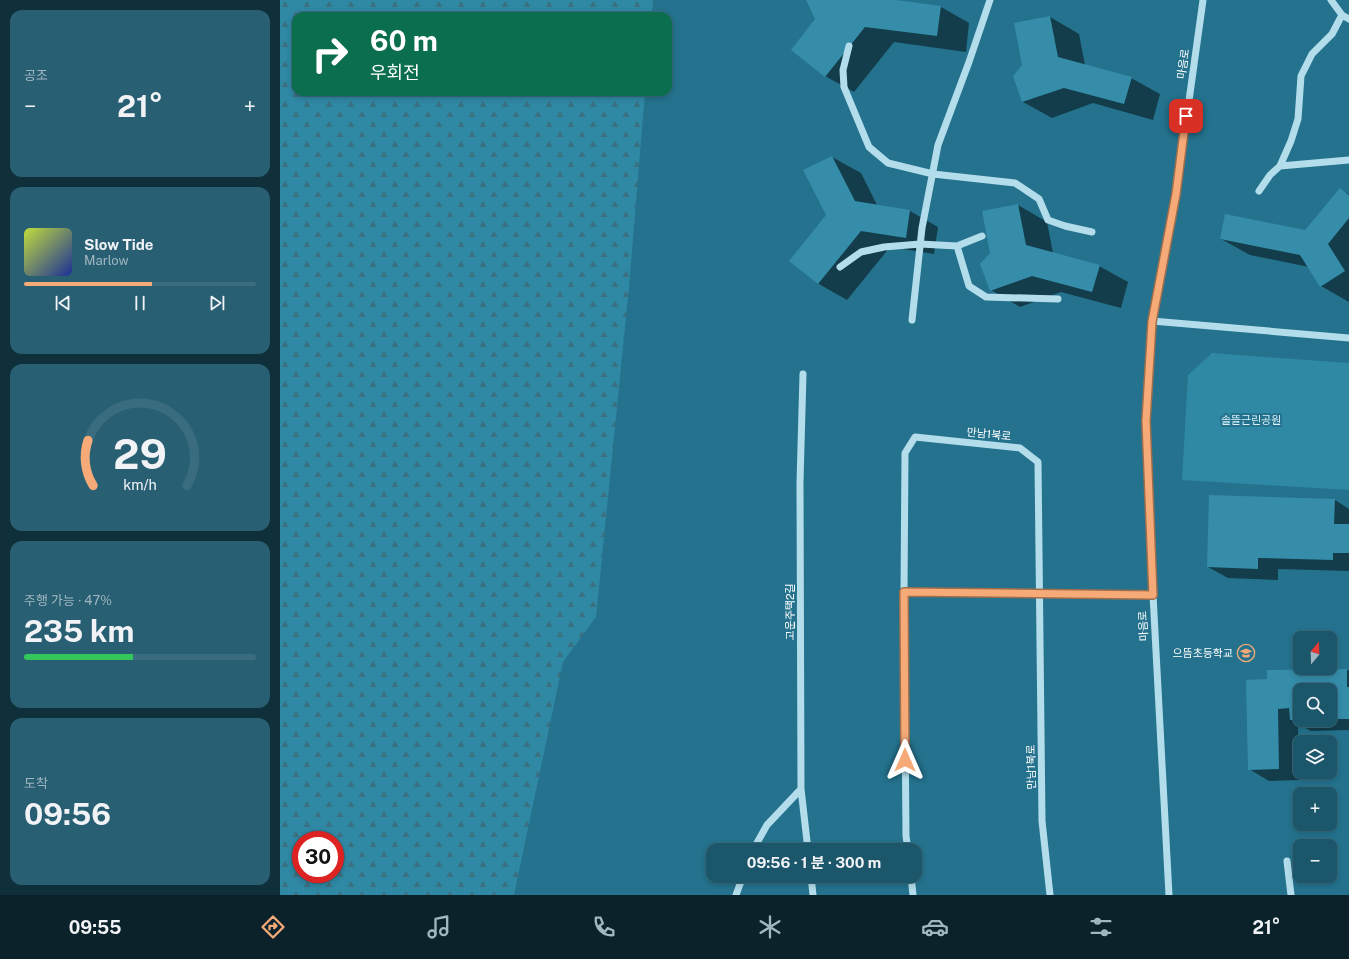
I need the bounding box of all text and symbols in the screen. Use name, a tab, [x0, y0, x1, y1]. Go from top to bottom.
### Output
text: 60 m	[370, 24, 438, 57]
icon: right	[304, 28, 356, 80]
street label: 마음로	[1175, 48, 1191, 80]
text: 우회전	[370, 62, 420, 83]
text: 공조	[24, 68, 48, 83]
text: 21°	[117, 88, 163, 124]
text: −	[24, 93, 36, 119]
text: +	[244, 93, 256, 119]
pin	[1169, 99, 1203, 133]
icon: arrive	[1175, 105, 1197, 127]
text: Slow Tide	[84, 236, 153, 253]
text: Marlow	[84, 253, 129, 268]
icon: previous	[52, 292, 74, 314]
icon: pause	[129, 292, 151, 314]
icon: next	[206, 292, 228, 314]
park label: 솔뜰근린공원	[1221, 414, 1281, 426]
street label: 만남1북로	[966, 426, 1012, 442]
text: 29	[113, 428, 167, 477]
text: km/h	[123, 475, 157, 492]
street label: 고운주택2길	[784, 583, 796, 641]
text: 주행 가능 · 47%	[24, 593, 112, 608]
street label: 마음로	[1136, 611, 1150, 641]
text: 235 km	[24, 613, 134, 649]
north arrow	[1293, 631, 1337, 675]
map controls	[1293, 631, 1337, 883]
school or university icon: 으뜸초등학교	[1236, 643, 1256, 663]
place label: 으뜸초등학교	[1172, 647, 1233, 659]
button: search	[1293, 683, 1337, 727]
button: layers	[1293, 735, 1337, 779]
position arrow	[884, 739, 926, 781]
street label: 만남1북로	[1025, 744, 1037, 790]
text: 도착	[24, 776, 48, 791]
button: +	[1293, 787, 1337, 831]
text: 09:56	[24, 796, 111, 832]
speed limit sign: 30	[292, 831, 344, 883]
button: −	[1293, 839, 1337, 883]
text: 09:56 · 1 분 · 300 m	[747, 854, 881, 871]
icon: directions	[259, 913, 287, 941]
icon: music	[425, 913, 453, 941]
icon: phone	[590, 913, 618, 941]
icon: climate	[756, 913, 784, 941]
icon: car	[921, 913, 949, 941]
icon: filters	[1087, 913, 1115, 941]
text: 09:55	[69, 917, 121, 938]
text: 21°	[1253, 917, 1280, 938]

